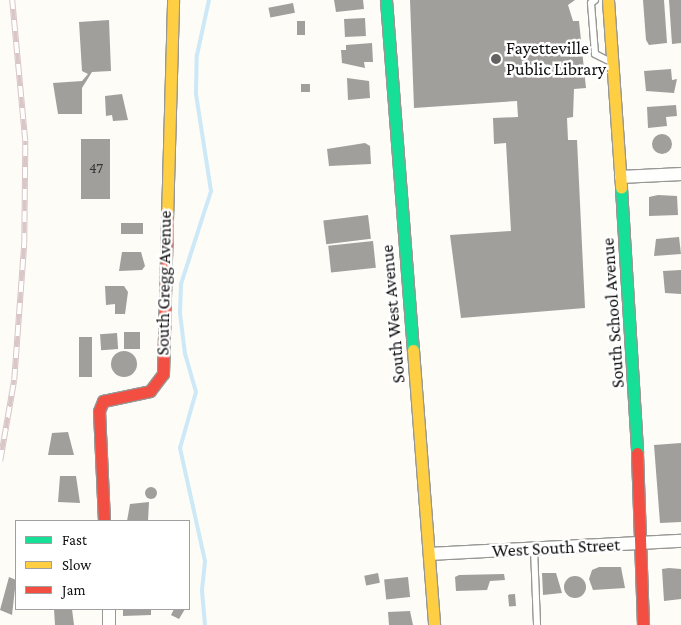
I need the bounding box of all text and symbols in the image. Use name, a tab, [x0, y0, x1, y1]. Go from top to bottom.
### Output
place label: Fayetteville Public Library	[506, 38, 606, 80]
marker: Fayetteville Public Library	[490, 53, 502, 65]
house number: 47	[89, 160, 103, 178]
street label: South Gregg Avenue	[152, 210, 176, 356]
street label: South School Avenue	[597, 237, 629, 389]
street label: South West Avenue	[376, 244, 410, 384]
legend	[15, 520, 190, 610]
text: Fast	[62, 532, 87, 548]
street label: West South Street	[491, 534, 621, 562]
text: Slow	[62, 557, 91, 573]
text: Jam	[62, 582, 85, 598]

